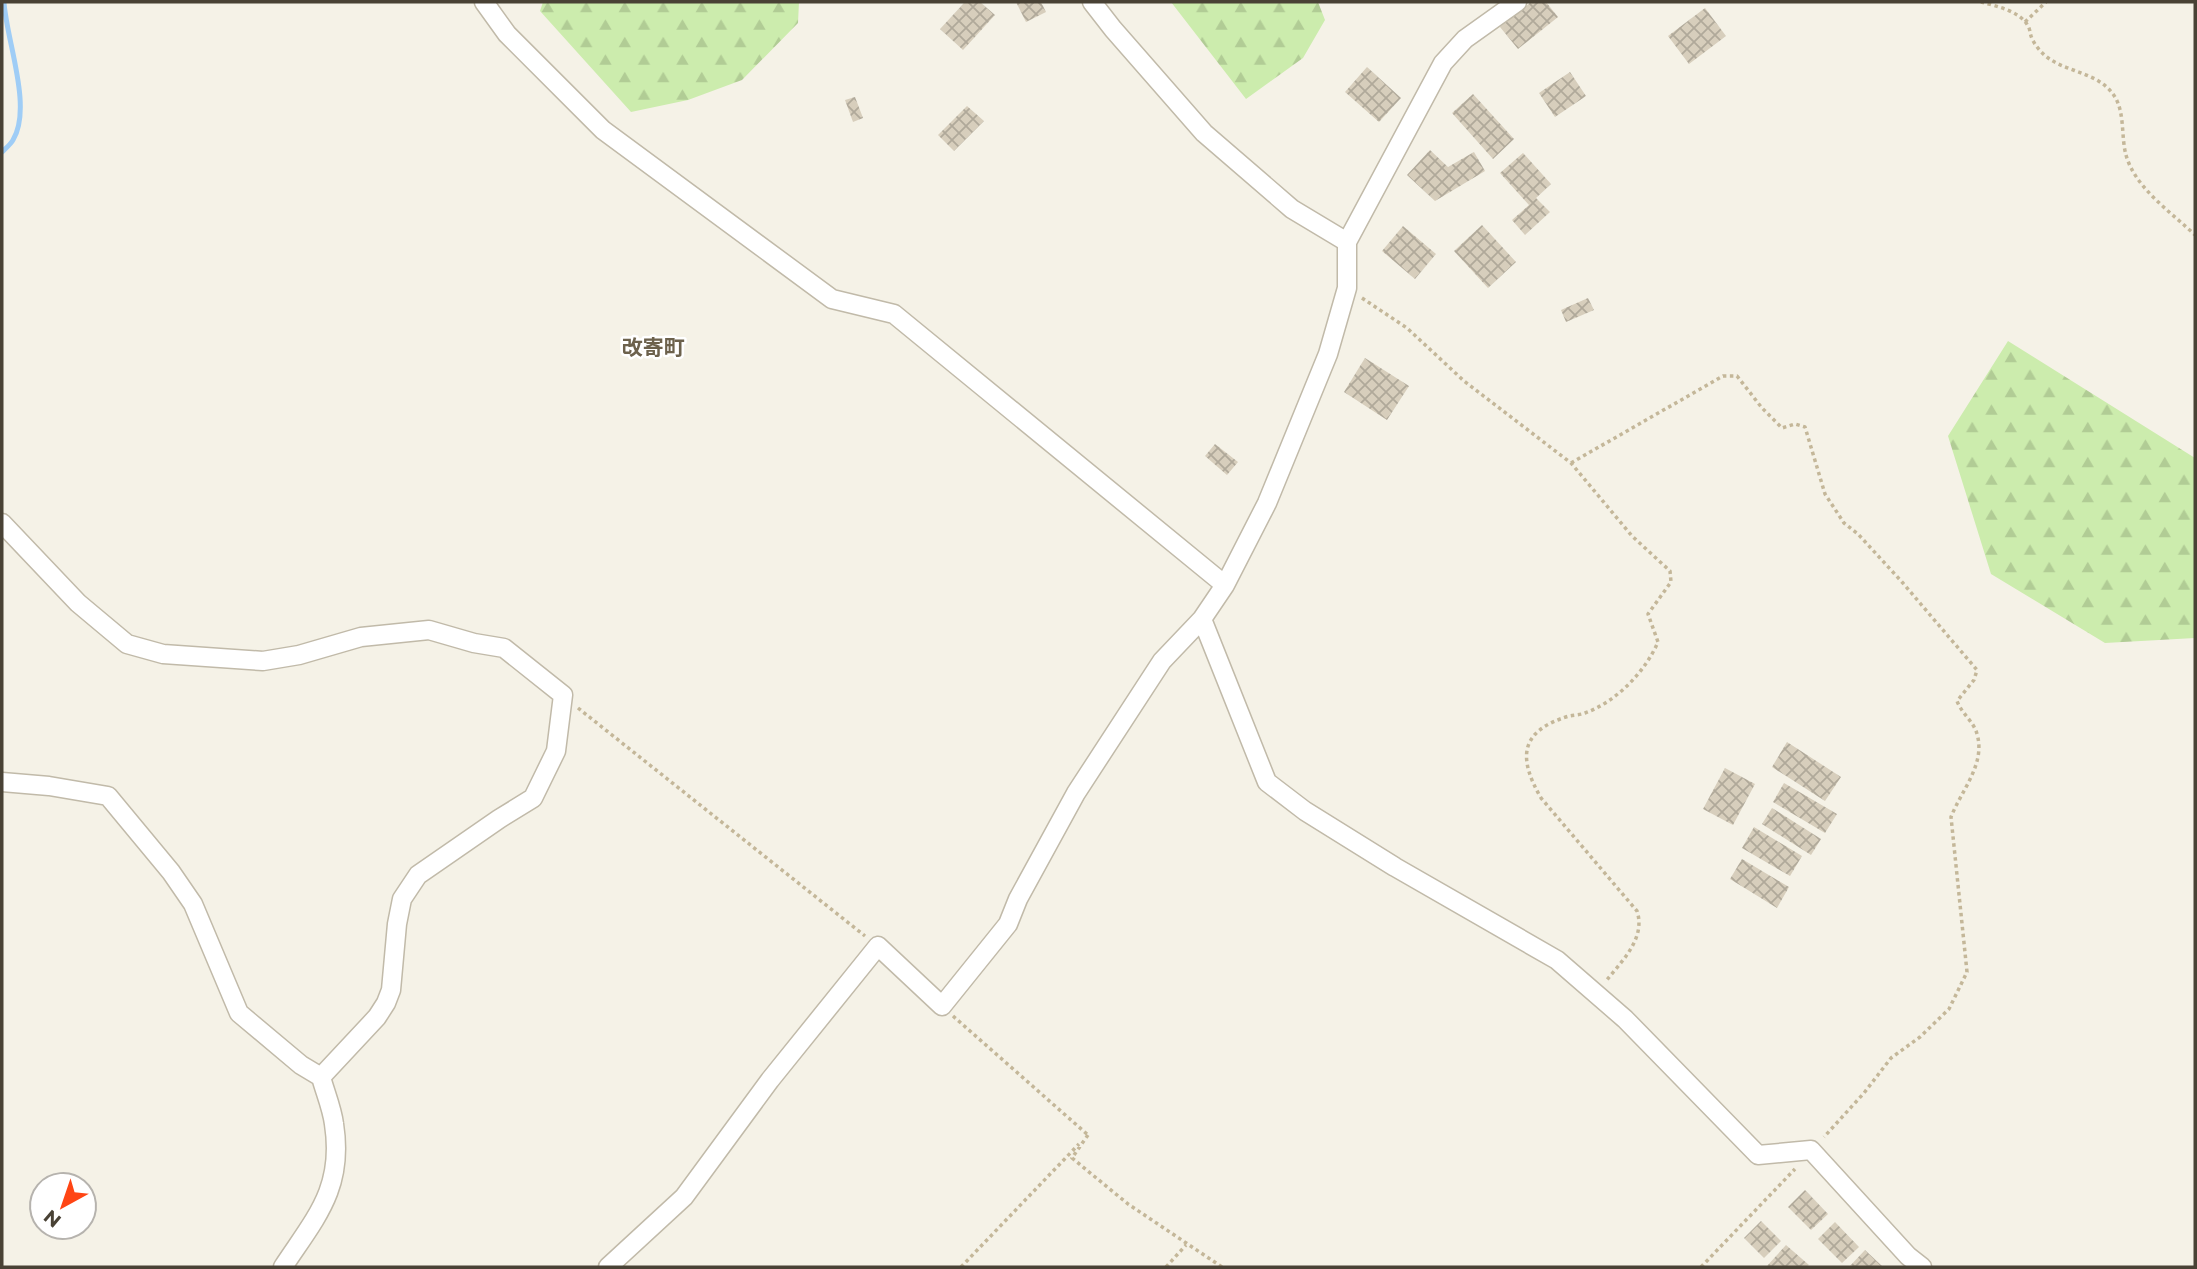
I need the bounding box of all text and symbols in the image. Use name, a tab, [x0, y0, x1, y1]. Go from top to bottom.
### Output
district label: 改寄町	[622, 335, 685, 360]
north arrow	[28, 1171, 98, 1241]
text: N	[39, 1205, 66, 1232]

